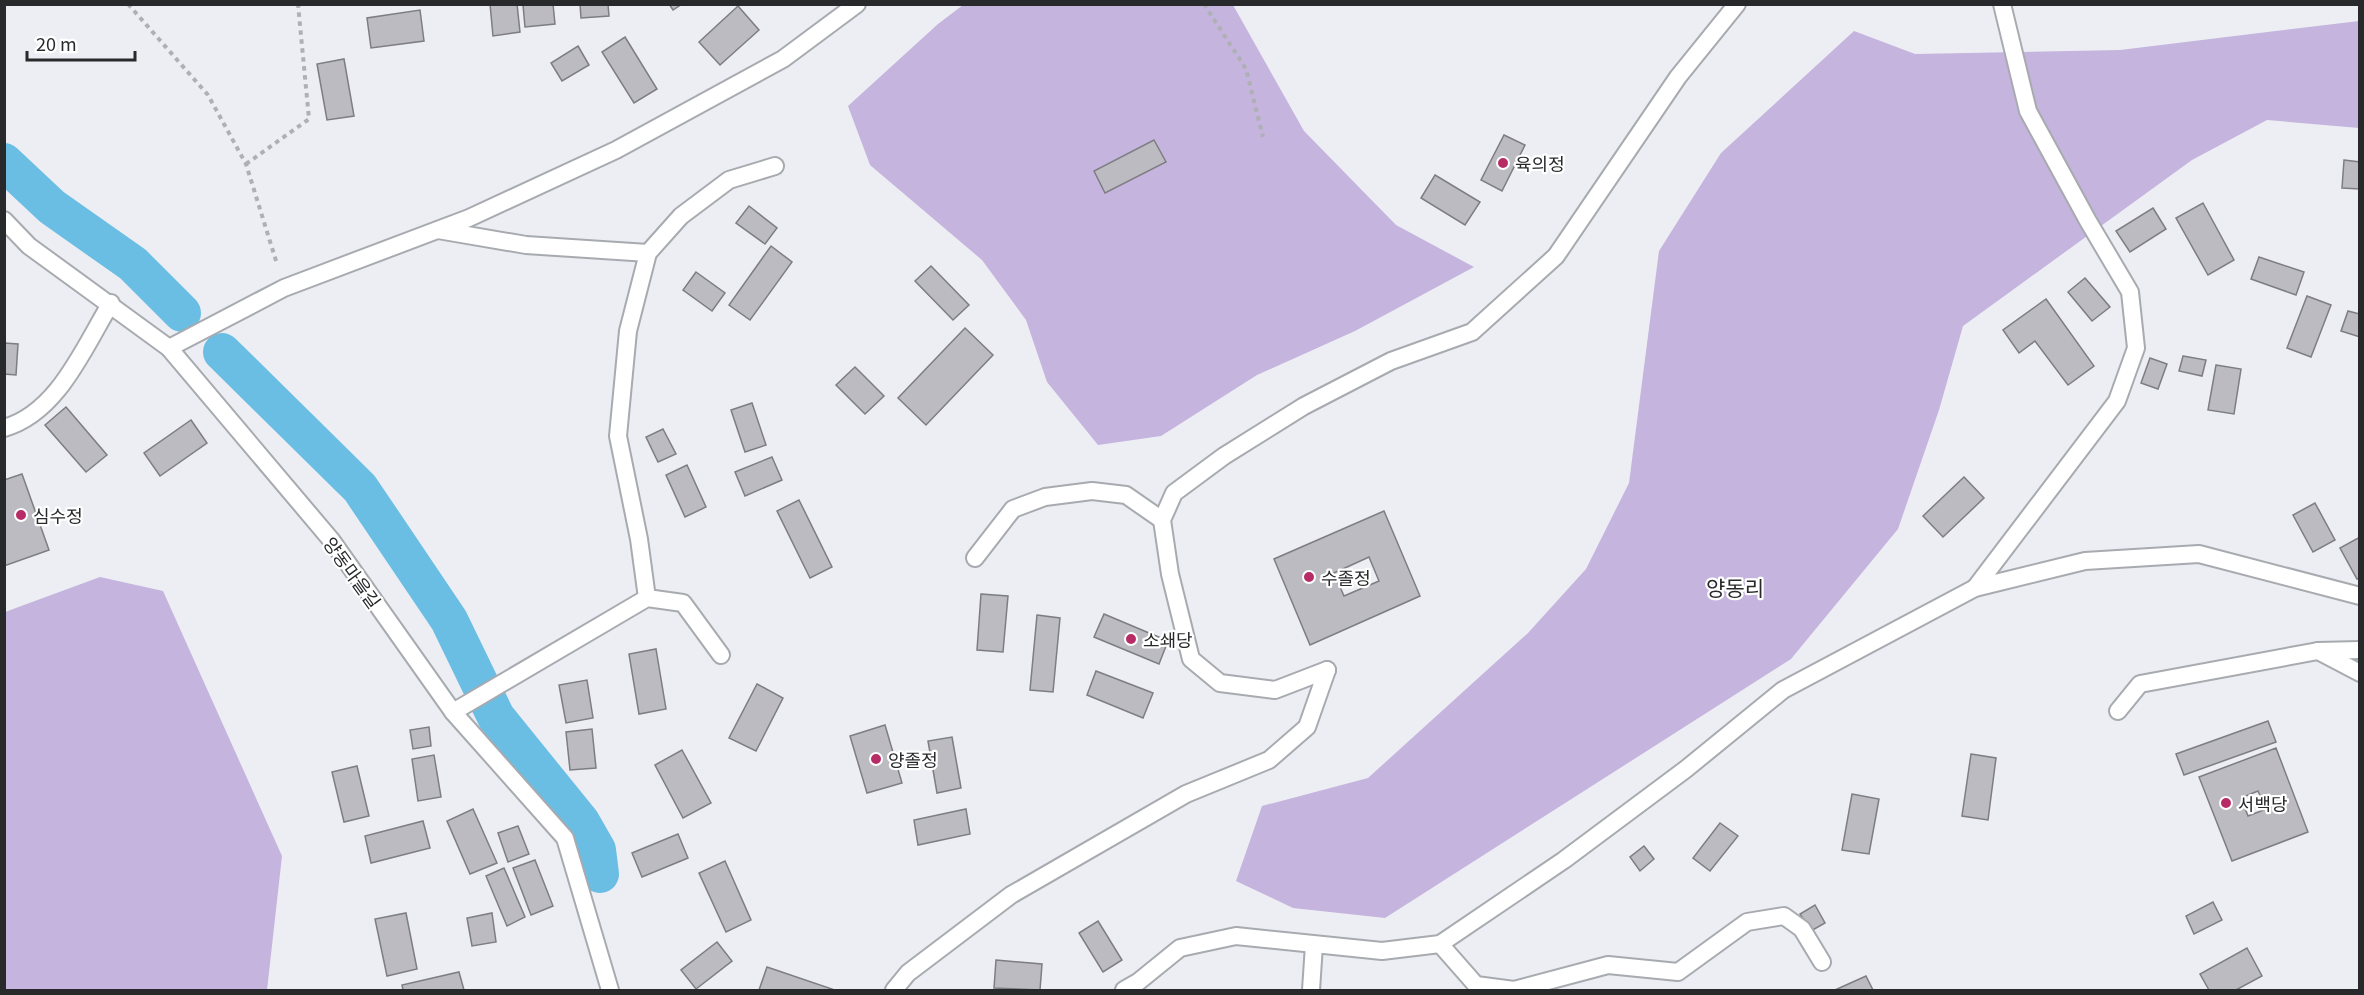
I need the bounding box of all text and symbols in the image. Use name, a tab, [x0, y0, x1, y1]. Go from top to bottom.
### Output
scale bar	[27, 24, 135, 62]
text: 20 m	[36, 30, 77, 56]
place label: 육의정	[1515, 150, 1565, 176]
marker: 육의정	[1496, 156, 1510, 170]
place label: 심수정	[33, 502, 83, 528]
marker: 심수정	[14, 508, 28, 522]
street label: 양동마을길	[318, 531, 388, 613]
place label: 수졸정	[1321, 564, 1371, 590]
marker: 수졸정	[1302, 570, 1316, 584]
district label: 양동리	[1706, 572, 1764, 602]
place label: 소쇄당	[1143, 626, 1193, 652]
marker: 소쇄당	[1124, 632, 1138, 646]
place label: 양졸정	[888, 746, 938, 772]
marker: 양졸정	[869, 752, 883, 766]
place label: 서백당	[2238, 790, 2288, 816]
marker: 서백당	[2219, 796, 2233, 810]

